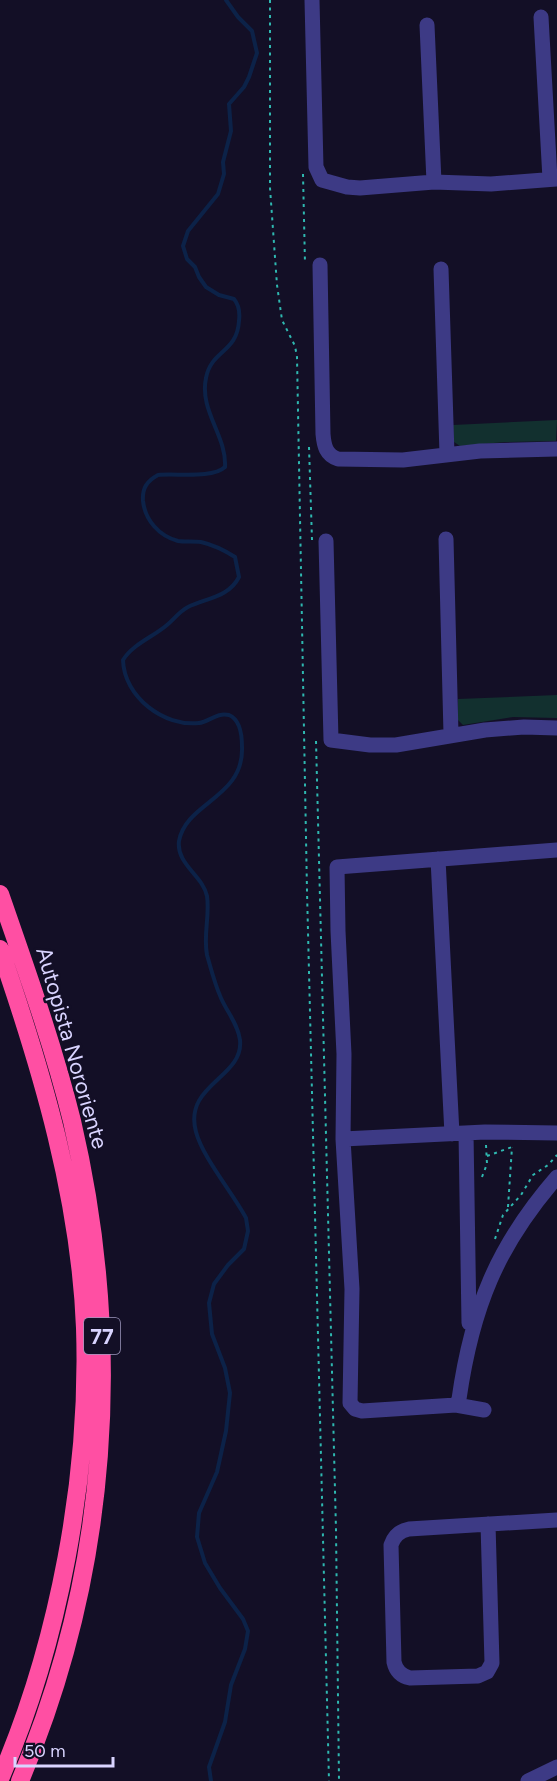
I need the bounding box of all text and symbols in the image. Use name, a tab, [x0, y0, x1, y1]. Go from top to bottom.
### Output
street label: Autopista Nororiente	[30, 944, 114, 1152]
road number: 77	[84, 1318, 120, 1354]
scale bar	[15, 1730, 112, 1768]
text: 50 m	[24, 1740, 66, 1762]

